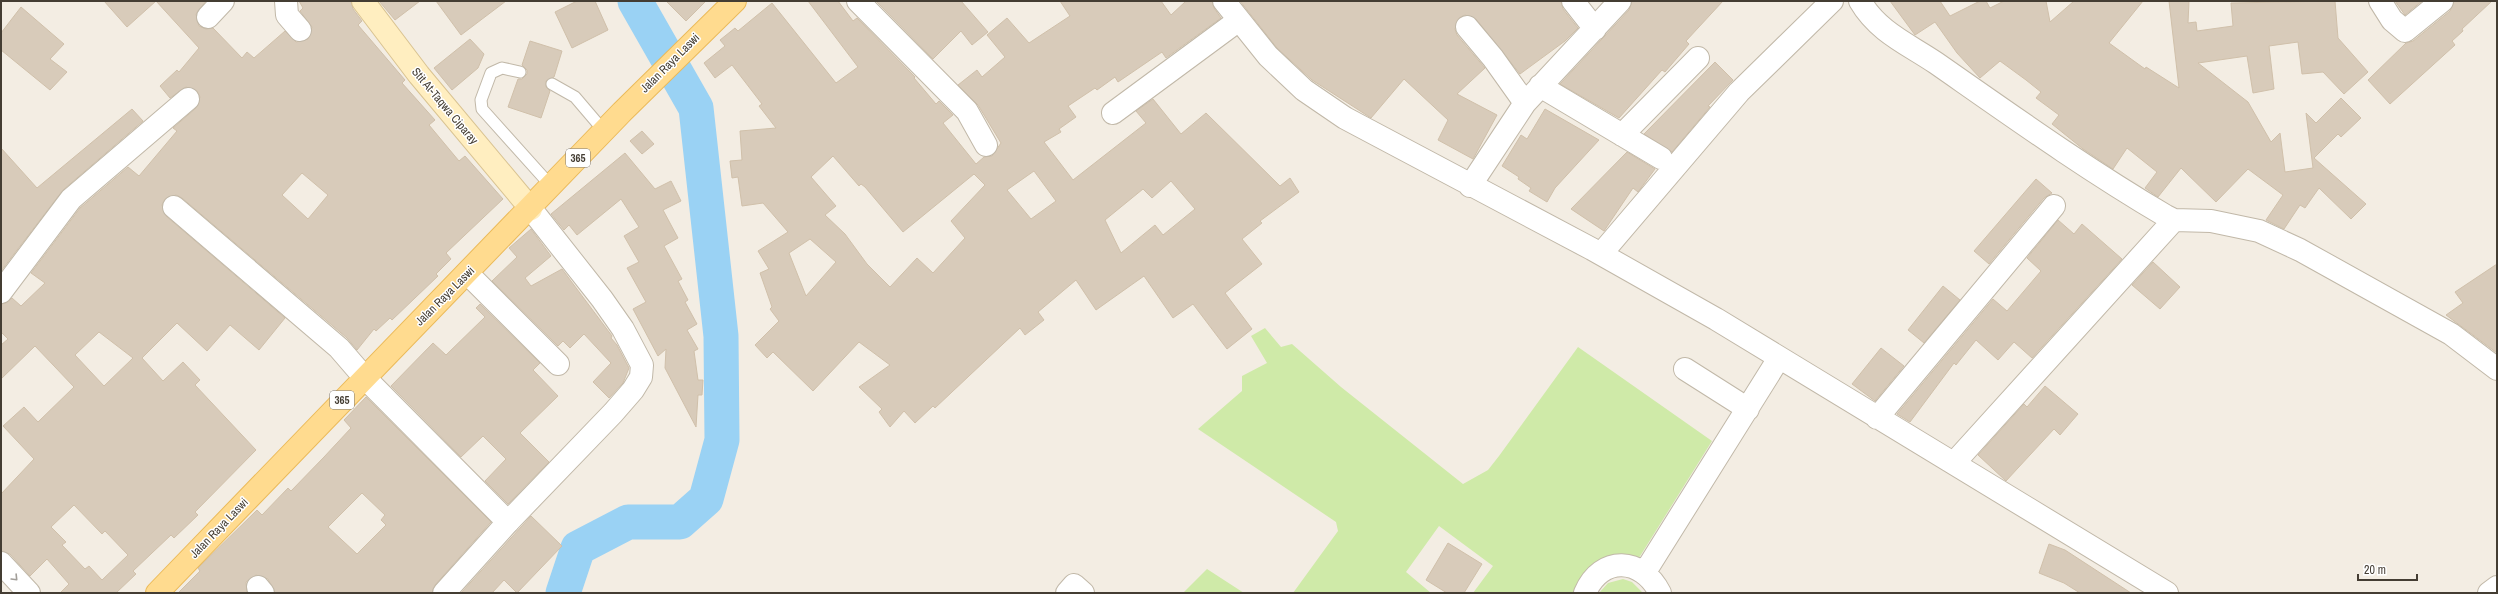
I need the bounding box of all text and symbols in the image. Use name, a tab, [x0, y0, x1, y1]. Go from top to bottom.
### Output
street label: Jalan Raya Laswi	[637, 30, 703, 96]
street label: Stit At-Taqwa Ciparay	[408, 64, 482, 148]
road number: 365	[566, 149, 590, 167]
street label: Jalan Raya Laswi	[412, 263, 478, 329]
road number: 365	[330, 391, 354, 409]
street label: Jalan Raya Laswi	[186, 495, 252, 561]
scale bar	[2358, 556, 2417, 582]
text: 20 m	[2364, 562, 2386, 578]
one-way arrow	[10, 573, 18, 581]

